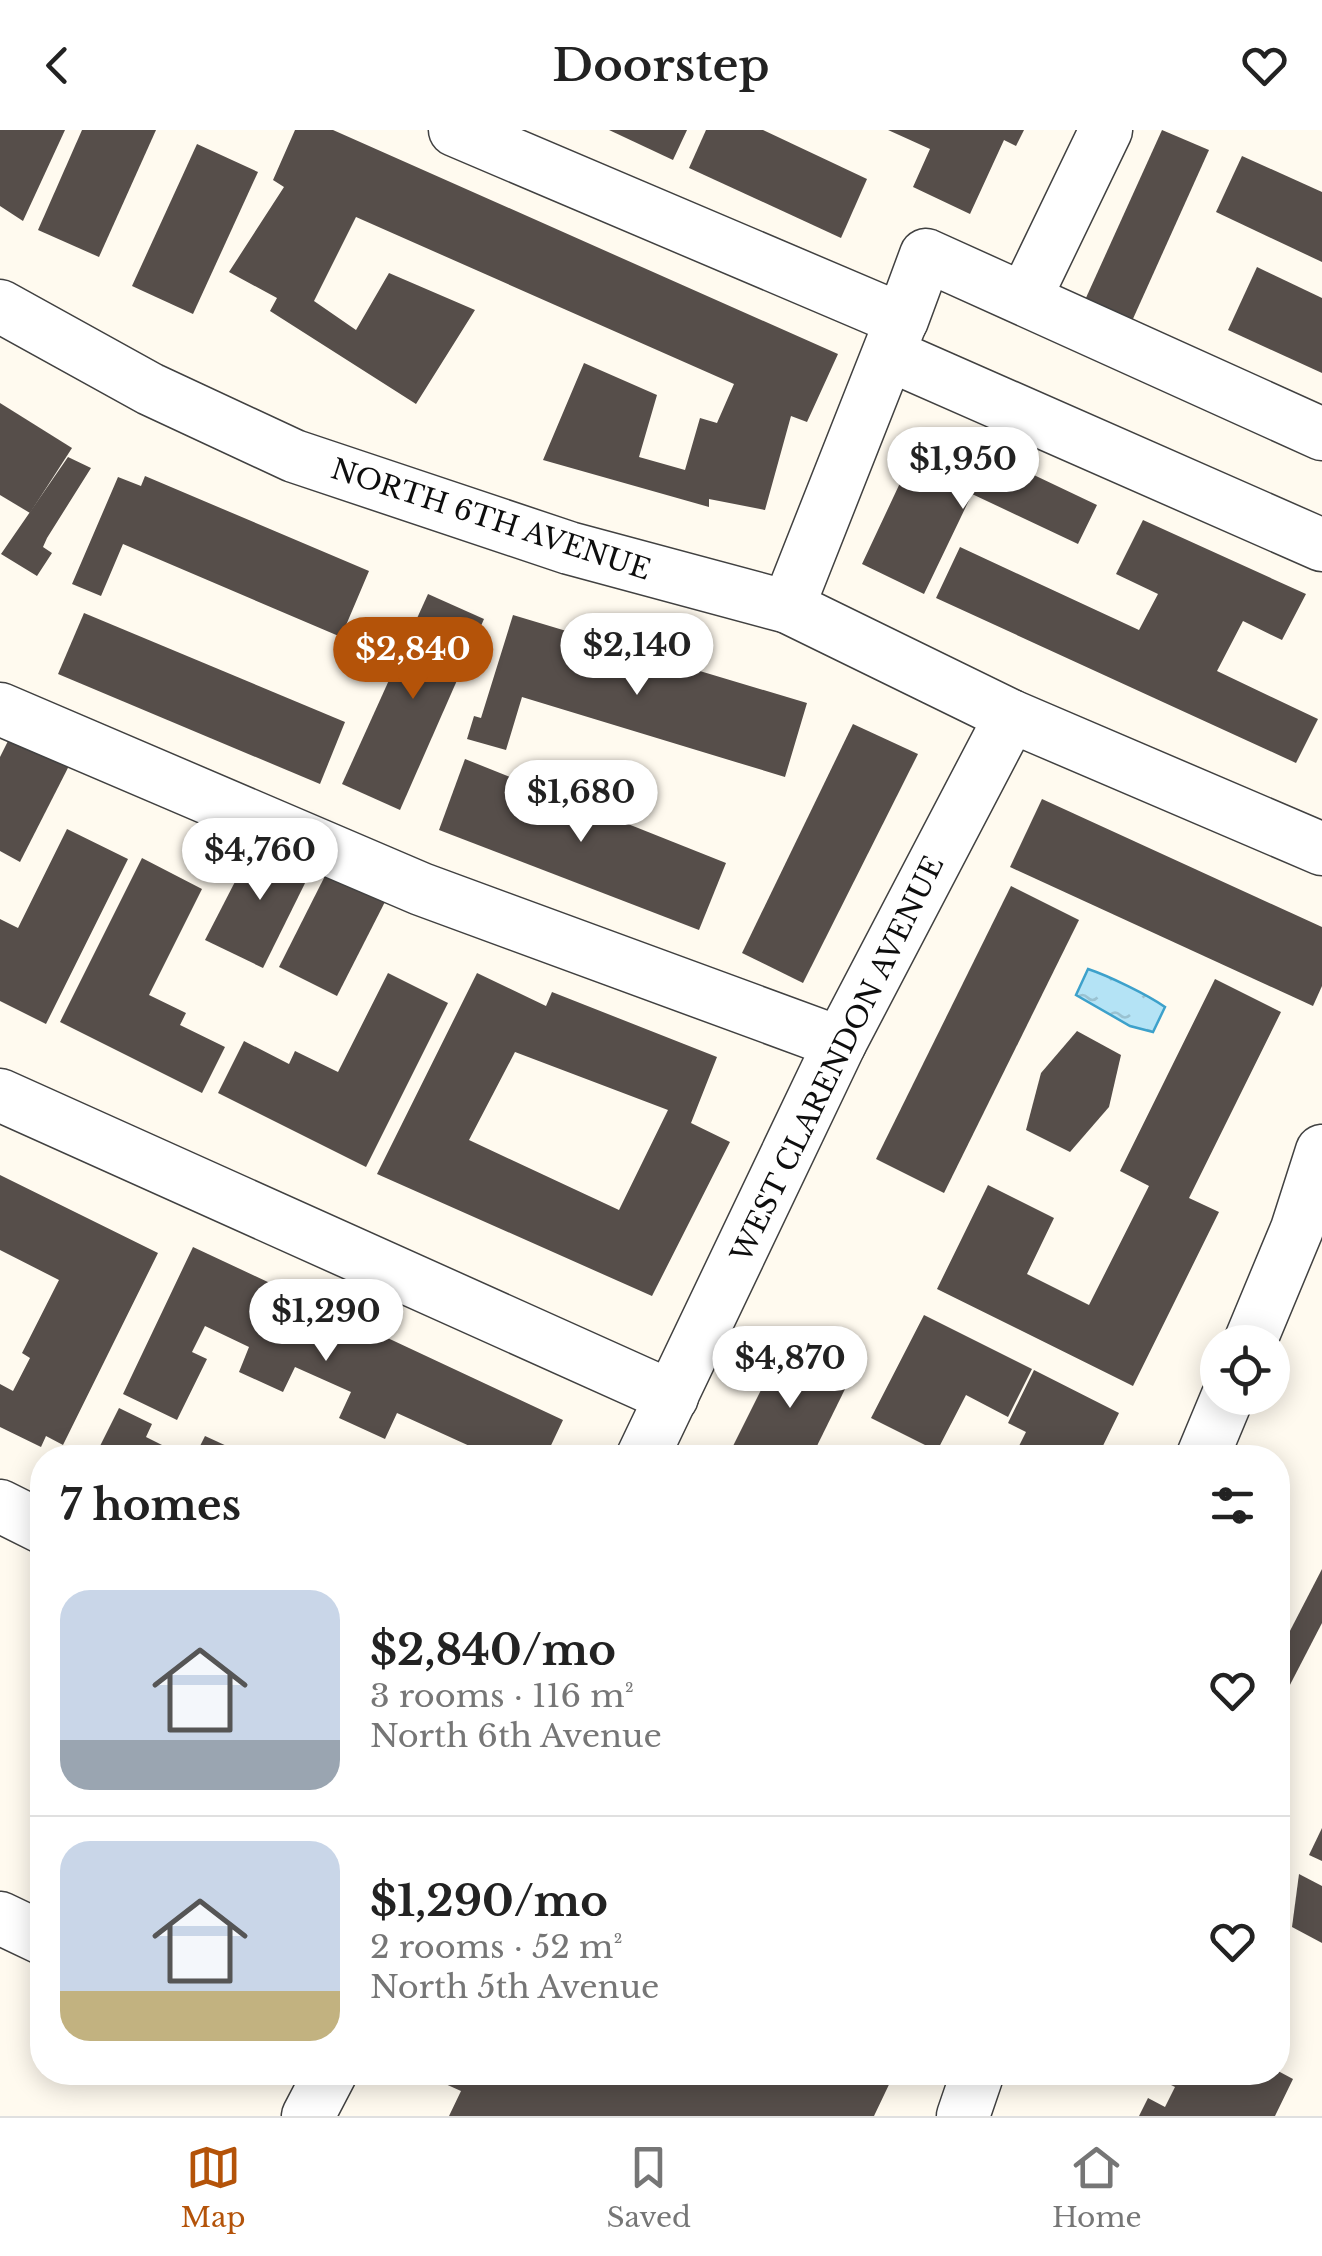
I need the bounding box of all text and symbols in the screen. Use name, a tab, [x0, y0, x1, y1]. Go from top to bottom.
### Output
text: Doorstep	[552, 37, 770, 93]
icon: back	[30, 38, 85, 93]
icon: heart	[1237, 38, 1292, 93]
pin: $1,950	[882, 427, 1044, 512]
text: $1,950	[909, 439, 1017, 479]
street label: NORTH 6TH AVENUE	[327, 451, 655, 588]
pin: $2,140	[556, 613, 718, 698]
pin: $2,840	[332, 617, 494, 702]
text: $2,140	[582, 625, 692, 665]
text: $2,840	[355, 629, 471, 669]
pin: $1,680	[500, 760, 662, 845]
text: $1,680	[527, 772, 635, 812]
pin: $4,760	[179, 818, 341, 903]
text: $4,760	[204, 830, 316, 870]
street label: WEST CLARENDON AVENUE	[723, 850, 951, 1269]
pin: $1,290	[245, 1279, 407, 1364]
text: $1,290	[271, 1291, 381, 1331]
map controls	[1200, 1325, 1290, 1415]
button: locate	[1200, 1325, 1290, 1415]
pin: $4,870	[709, 1326, 871, 1411]
text: $4,870	[734, 1338, 846, 1378]
icon: filters	[1205, 1478, 1260, 1533]
text: 7 homes	[60, 1479, 241, 1531]
text: $2,840/mo	[370, 1624, 616, 1676]
icon: home	[140, 1630, 260, 1750]
icon: heart	[1205, 1663, 1260, 1718]
text: 3 rooms · 116 m²	[370, 1676, 634, 1716]
text: North 6th Avenue	[370, 1716, 662, 1756]
text: $1,290/mo	[370, 1875, 608, 1927]
icon: home	[140, 1881, 260, 2001]
icon: heart	[1205, 1914, 1260, 1969]
text: 2 rooms · 52 m²	[370, 1927, 623, 1967]
text: North 5th Avenue	[370, 1967, 659, 2007]
tab: Map	[180, 2140, 246, 2235]
tab: Saved	[607, 2140, 691, 2235]
tab: Home	[1052, 2140, 1141, 2235]

